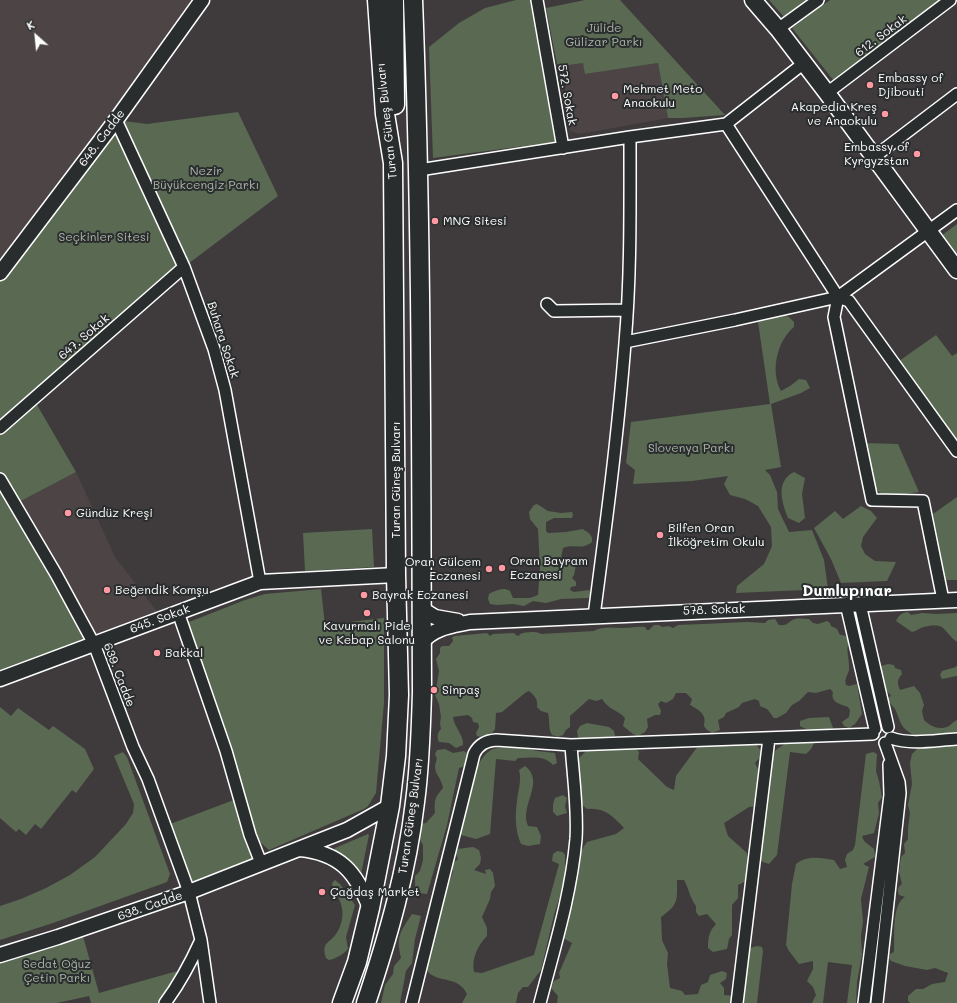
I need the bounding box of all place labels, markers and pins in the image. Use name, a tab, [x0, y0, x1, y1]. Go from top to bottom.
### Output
place label: Embassy of Djibouti	[878, 71, 943, 99]
marker: Embassy of Djibouti	[865, 80, 875, 90]
place label: Mehmet Meto Anaokulu	[623, 82, 702, 110]
marker: Mehmet Meto Anaokulu	[610, 91, 620, 101]
place label: Akapedia Kreş ve Anaokulu	[791, 100, 877, 128]
marker: Akapedia Kreş ve Anaokulu	[880, 109, 890, 119]
place label: Embassy of Kyrgyzstan	[844, 140, 909, 168]
marker: Embassy of Kyrgyzstan	[912, 149, 922, 159]
place label: MNG Sitesi	[443, 214, 507, 228]
marker: MNG Sitesi	[430, 216, 440, 226]
place label: Gündüz Kreşi	[76, 506, 153, 520]
marker: Gündüz Kreşi	[63, 508, 73, 518]
place label: Bilfen Oran İlköğretim Okulu	[668, 521, 765, 549]
marker: Bilfen Oran İlköğretim Okulu	[655, 530, 665, 540]
place label: Oran Bayram Eczanesi	[510, 554, 588, 582]
place label: Oran Gülcem Eczanesi	[405, 555, 481, 583]
marker: Oran Bayram Eczanesi	[497, 563, 507, 573]
marker: Oran Gülcem Eczanesi	[484, 564, 494, 574]
place label: Beğendik Komşu	[115, 583, 209, 597]
marker: Beğendik Komşu	[102, 585, 112, 595]
place label: Bayrak Eczanesi	[372, 588, 469, 602]
marker: Bayrak Eczanesi	[359, 590, 369, 600]
marker: Kavurmalı Pide ve Kebap Salonu	[362, 608, 372, 618]
place label: Kavurmalı Pide ve Kebap Salonu	[319, 619, 415, 647]
place label: Bakkal	[165, 646, 203, 660]
marker: Bakkal	[152, 648, 162, 658]
place label: Sinpaş	[442, 683, 480, 697]
marker: Sinpaş	[429, 685, 439, 695]
place label: Çağdaş Market	[330, 885, 420, 899]
marker: Çağdaş Market	[317, 887, 327, 897]

